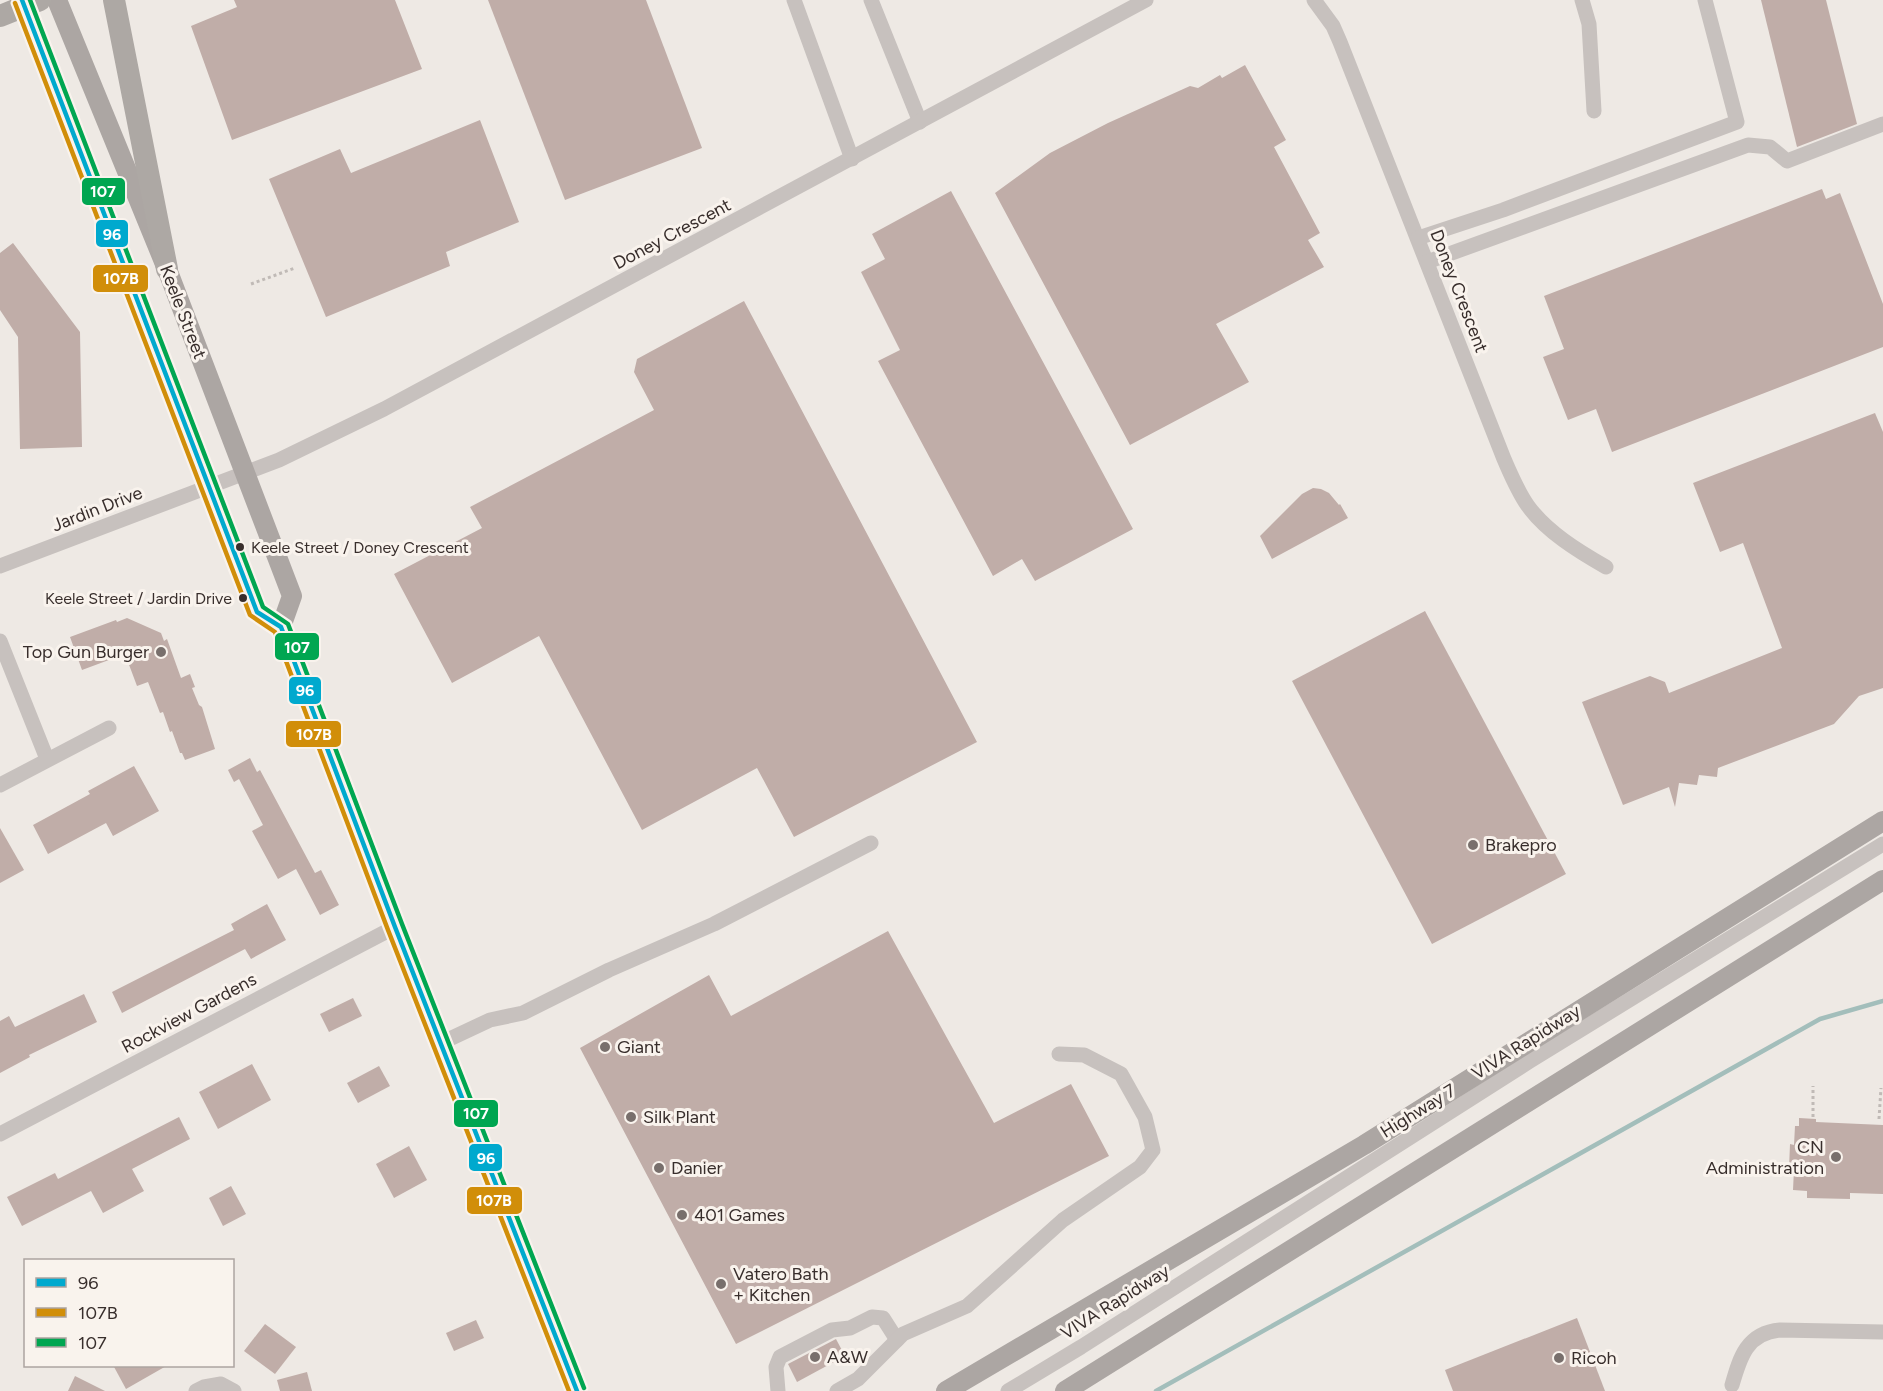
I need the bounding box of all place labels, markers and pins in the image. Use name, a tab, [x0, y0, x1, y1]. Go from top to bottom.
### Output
place label: Keele Street / Doney Crescent	[251, 538, 469, 557]
marker: Keele Street / Doney Crescent	[234, 541, 246, 553]
place label: Keele Street / Jardin Drive	[45, 589, 232, 608]
marker: Keele Street / Jardin Drive	[237, 592, 249, 604]
place label: Top Gun Burger	[23, 641, 149, 663]
marker: Top Gun Burger	[154, 645, 168, 659]
place label: Brakepro	[1485, 834, 1557, 856]
marker: Brakepro	[1466, 838, 1480, 852]
place label: Giant	[617, 1036, 661, 1058]
marker: Giant	[598, 1040, 612, 1054]
place label: Silk Plant	[643, 1106, 716, 1128]
marker: Silk Plant	[624, 1110, 638, 1124]
place label: CN Administration	[1706, 1136, 1824, 1179]
marker: CN Administration	[1829, 1150, 1843, 1164]
place label: Danier	[671, 1157, 723, 1179]
marker: Danier	[652, 1161, 666, 1175]
place label: 401 Games	[694, 1204, 785, 1226]
marker: 401 Games	[675, 1208, 689, 1222]
place label: Vatero Bath + Kitchen	[733, 1263, 829, 1306]
marker: Vatero Bath + Kitchen	[714, 1277, 728, 1291]
place label: A&W	[827, 1346, 869, 1368]
place label: Ricoh	[1571, 1347, 1617, 1369]
marker: A&W	[808, 1350, 822, 1364]
marker: Ricoh	[1552, 1351, 1566, 1365]

